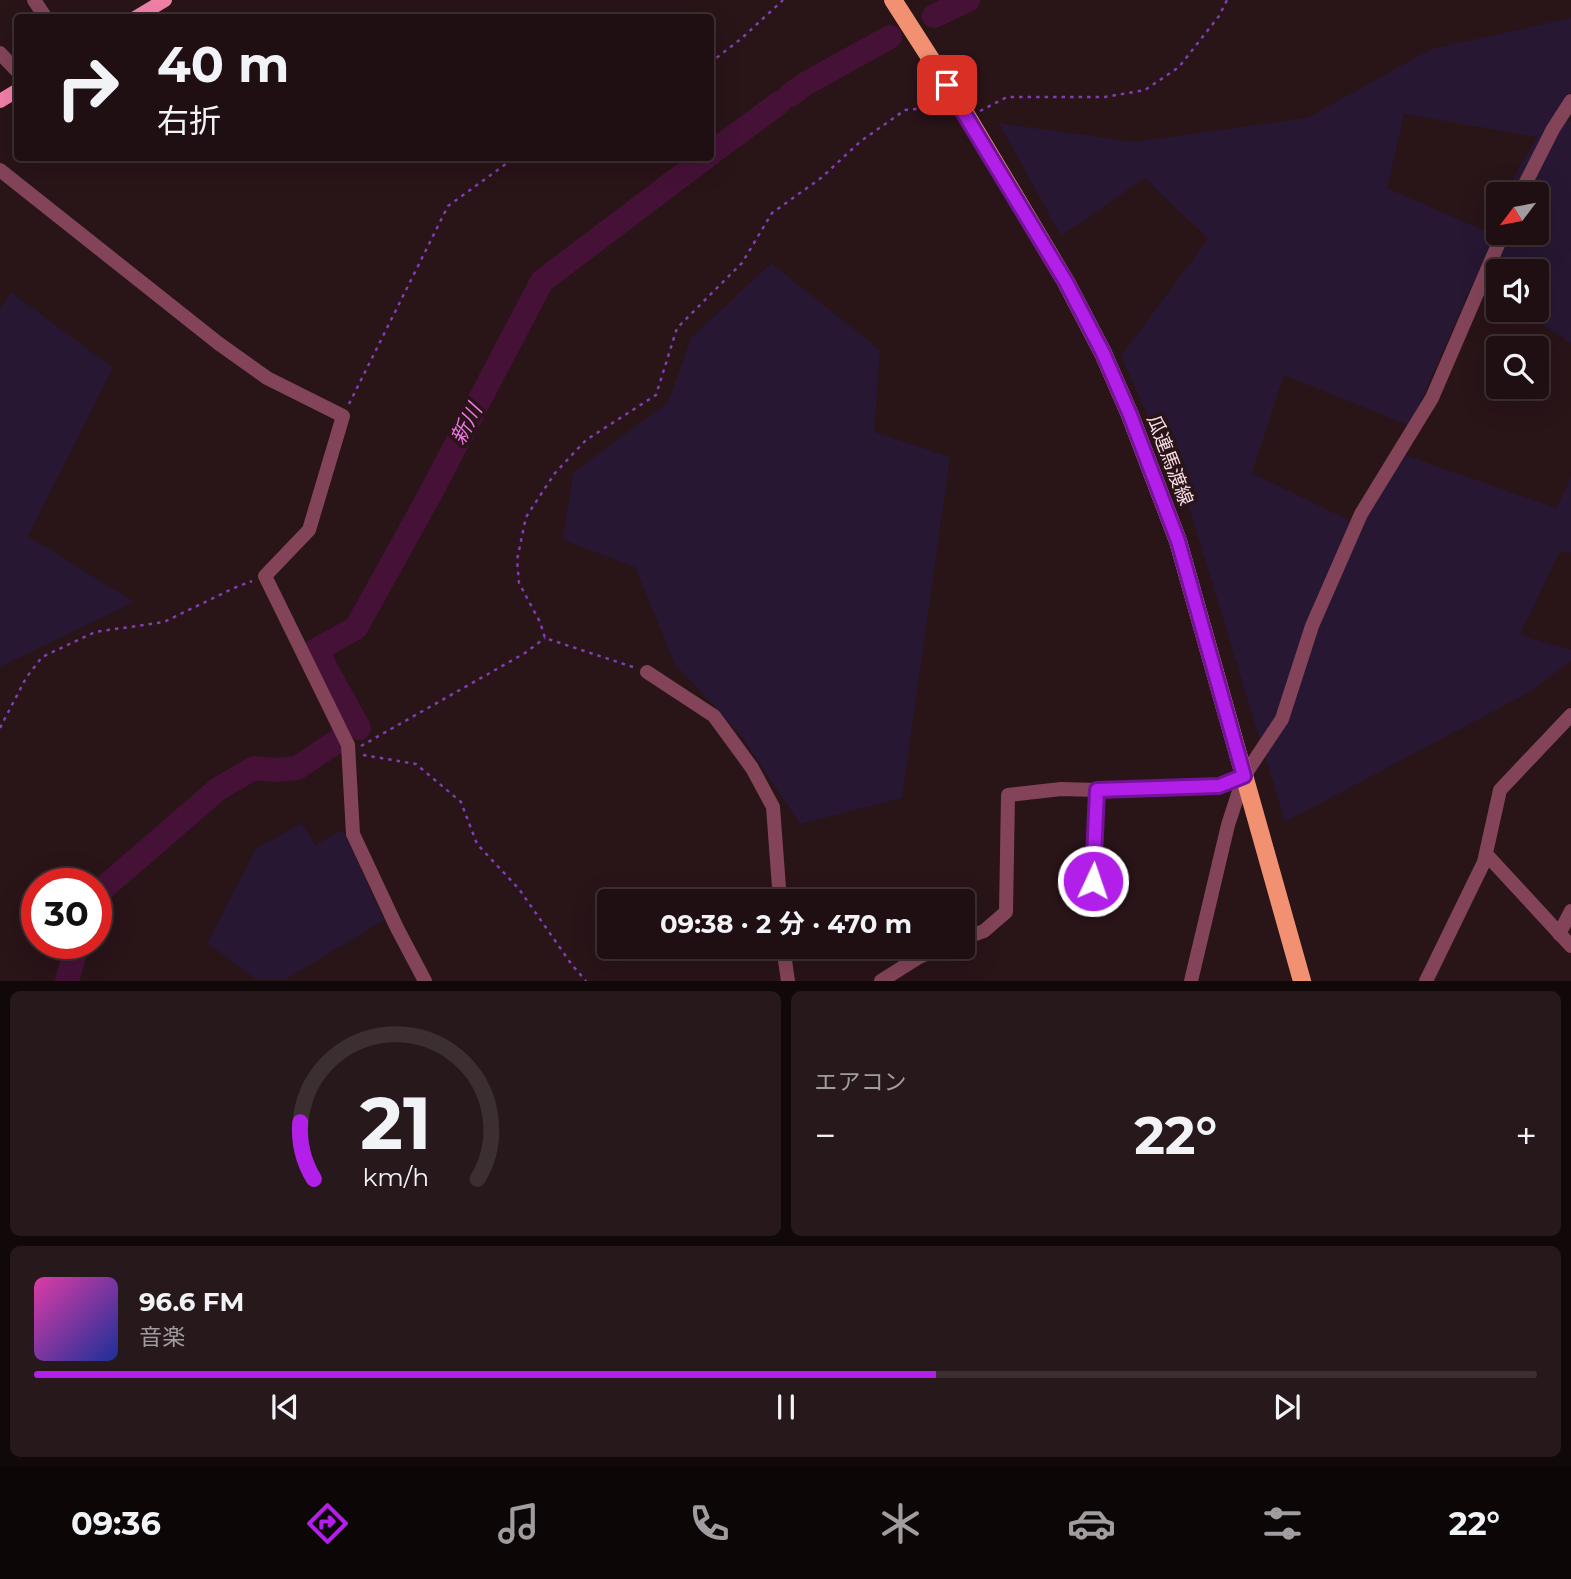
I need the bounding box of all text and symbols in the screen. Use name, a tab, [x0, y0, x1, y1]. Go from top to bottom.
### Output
text: 40 m	[157, 35, 289, 94]
icon: right	[42, 42, 133, 133]
pin	[917, 55, 977, 115]
icon: arrive	[928, 66, 966, 104]
text: 右折	[157, 101, 221, 140]
north arrow	[1486, 182, 1549, 245]
map controls	[1486, 182, 1549, 399]
button: sound	[1486, 259, 1549, 322]
button: search	[1486, 336, 1549, 399]
water label: 新川	[445, 398, 488, 448]
street label: 瓜連馬渡線	[1142, 412, 1198, 508]
position arrow	[1056, 844, 1130, 918]
speed limit sign: 30	[21, 868, 112, 959]
text: 09:38 · 2 分 · 470 m	[660, 908, 912, 940]
text: エアコン	[815, 1068, 907, 1096]
text: 21	[360, 1080, 431, 1168]
text: 22°	[1134, 1104, 1217, 1167]
text: −	[815, 1112, 836, 1159]
text: +	[1515, 1112, 1537, 1159]
text: km/h	[362, 1162, 429, 1192]
text: 96.6 FM	[139, 1286, 244, 1318]
text: 音楽	[139, 1323, 185, 1351]
icon: previous	[266, 1388, 304, 1426]
icon: pause	[767, 1388, 805, 1426]
icon: next	[1268, 1388, 1306, 1426]
icon: directions	[303, 1499, 352, 1548]
icon: music	[494, 1499, 543, 1548]
icon: phone	[685, 1499, 734, 1548]
icon: climate	[876, 1499, 925, 1548]
icon: car	[1067, 1499, 1116, 1548]
icon: filters	[1258, 1499, 1307, 1548]
text: 09:36	[71, 1504, 161, 1543]
text: 22°	[1449, 1504, 1500, 1543]

